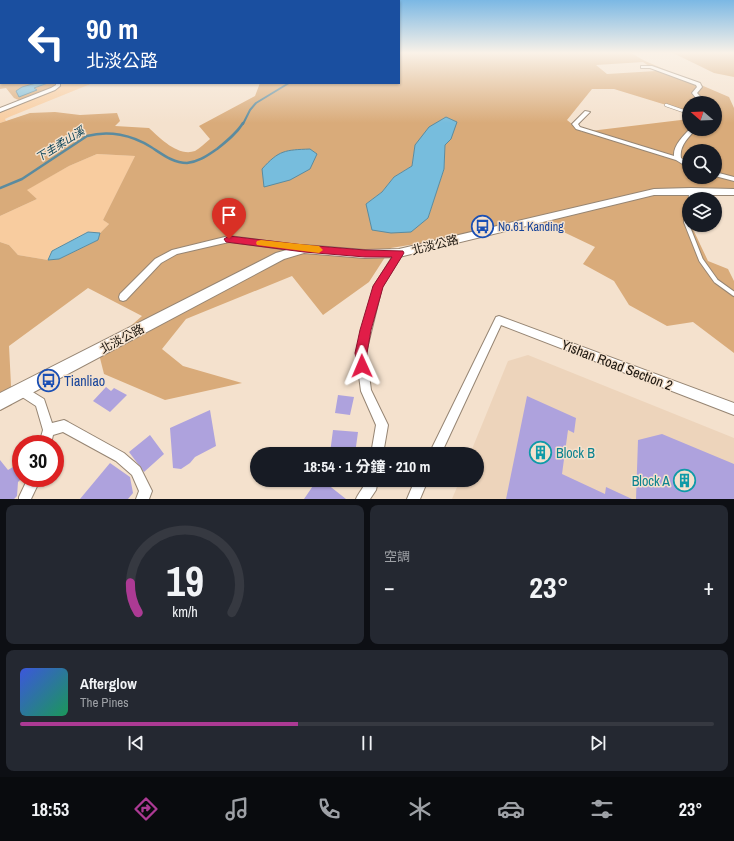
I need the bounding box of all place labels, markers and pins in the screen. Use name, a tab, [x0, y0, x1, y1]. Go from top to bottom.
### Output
pin	[212, 198, 246, 239]
bus stop icon: No.61 Kanding	[470, 214, 496, 240]
place label: No.61 Kanding	[498, 219, 564, 235]
bus stop icon: Tianliao	[36, 368, 62, 394]
place label: Tianliao	[64, 372, 105, 390]
building icon: Block B	[527, 440, 553, 466]
place label: Block B	[556, 444, 595, 462]
building icon: Block A	[672, 468, 698, 494]
place label: Block A	[632, 472, 670, 490]

